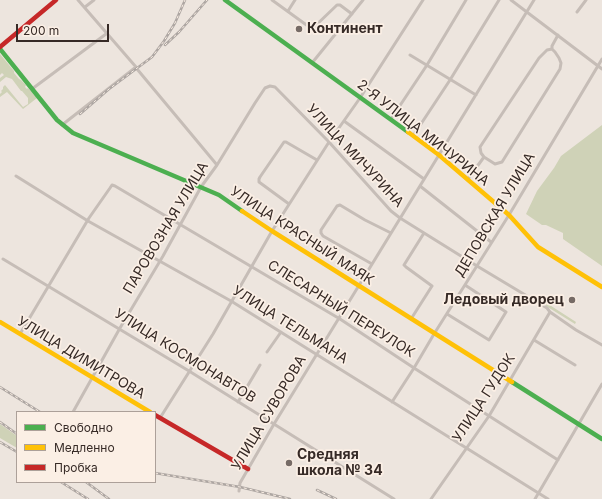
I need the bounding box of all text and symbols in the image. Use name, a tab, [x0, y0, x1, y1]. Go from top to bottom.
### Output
scale bar	[18, 16, 111, 42]
place label: Континент	[307, 21, 383, 37]
text: 200 m	[23, 23, 59, 38]
marker: Континент	[294, 24, 304, 34]
street label: 2-Я УЛИЦА МИЧУРИНА	[354, 76, 492, 190]
street label: УЛИЦА МИЧУРИНА	[303, 101, 407, 211]
street label: ДЕПОВСКАЯ УЛИЦА	[451, 150, 539, 280]
street label: ПАРОВОЗНАЯ УЛИЦА	[120, 159, 212, 297]
street label: УЛИЦА КРАСНЫЙ МАЯК	[227, 183, 377, 289]
street label: СЛЕСАРНЫЙ ПЕРЕУЛОК	[264, 257, 418, 361]
street label: УЛИЦА ТЕЛЬМАНА	[229, 283, 351, 367]
place label: Ледовый дворец	[443, 292, 564, 308]
marker: Ледовый дворец	[567, 295, 577, 305]
street label: УЛИЦА КОСМОНАВТОВ	[111, 306, 259, 406]
street label: УЛИЦА ДИМИТРОВА	[14, 313, 148, 403]
street label: УЛИЦА ГУДОК	[449, 351, 519, 445]
street label: УЛИЦА СУВОРОВА	[228, 353, 310, 473]
legend	[16, 411, 156, 483]
text: Свободно	[54, 420, 113, 435]
text: Медленно	[54, 440, 115, 455]
place label: Средняя школа № 34	[297, 447, 383, 480]
marker: Средняя школа № 34	[284, 458, 294, 468]
text: Пробка	[54, 460, 98, 475]

